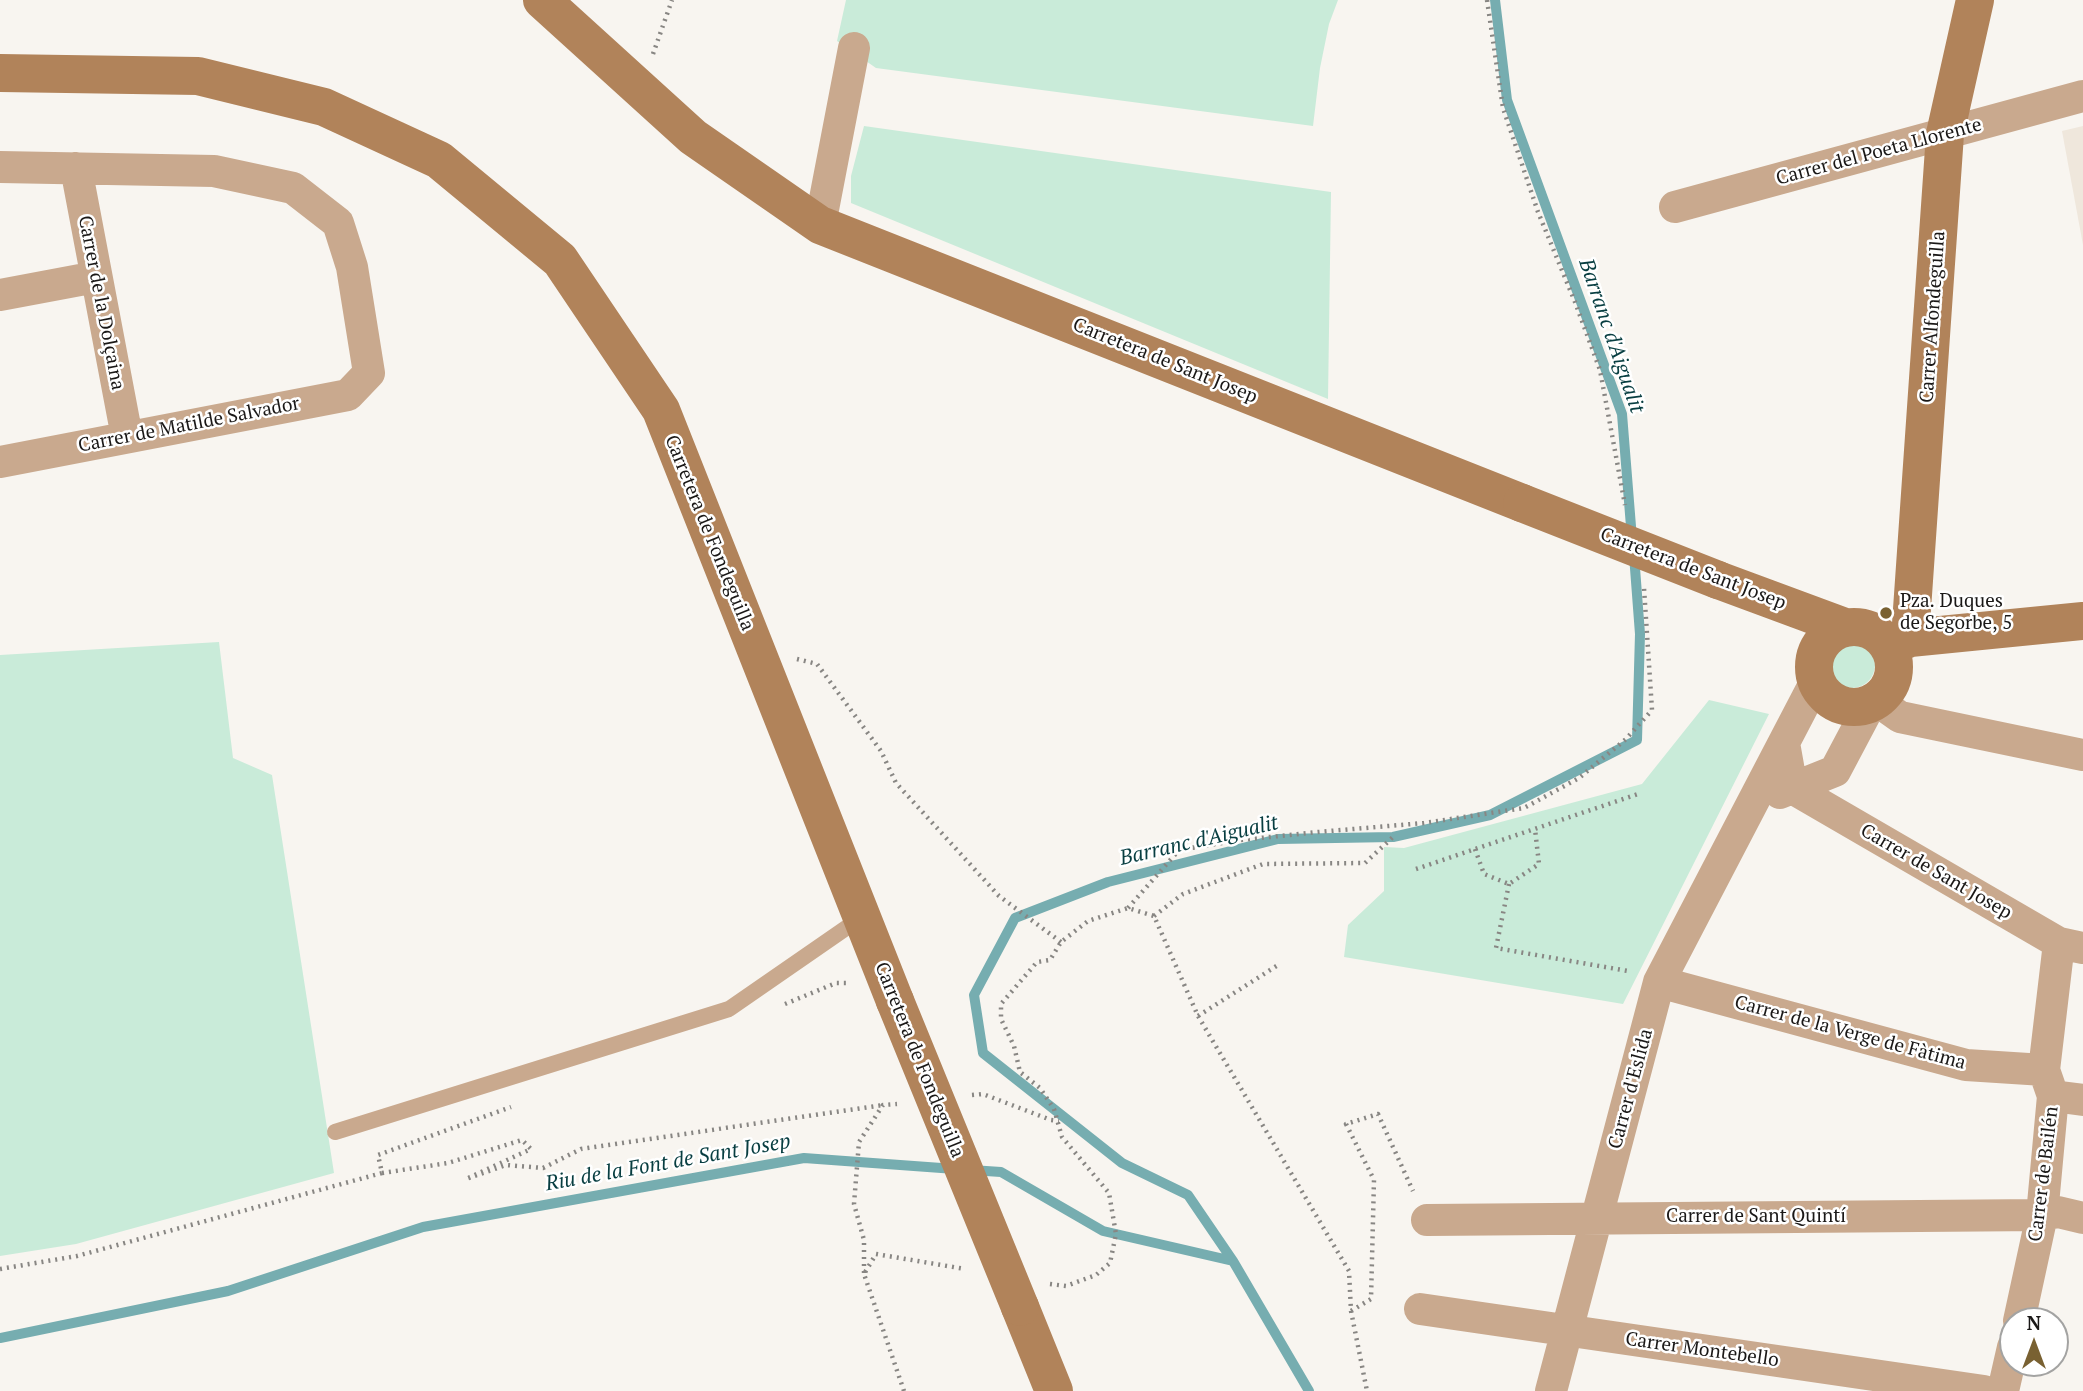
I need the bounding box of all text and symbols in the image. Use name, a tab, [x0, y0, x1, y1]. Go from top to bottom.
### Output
street label: Carrer del Poeta Llorente	[1774, 114, 1984, 190]
street label: Carrer de la Dolçaina	[73, 214, 129, 392]
street label: Carrer Alfondeguilla	[1916, 230, 1950, 404]
water label: Barranc d'Aigualit	[1573, 255, 1649, 417]
street label: Carretera de Sant Josep	[1069, 314, 1261, 408]
street label: Carrer de Matilde Salvador	[76, 392, 302, 458]
street label: Carretera de Fondeguilla	[659, 432, 759, 634]
street label: Carretera de Sant Josep	[1597, 523, 1789, 615]
place label: Pza. Duques de Segorbe, 5	[1900, 591, 2012, 635]
marker: Pza. Duques de Segorbe, 5	[1878, 605, 1894, 621]
water label: Barranc d'Aigualit	[1117, 811, 1281, 871]
street label: Carrer de Sant Josep	[1856, 819, 2016, 925]
street label: Carretera de Fondeguilla	[869, 959, 969, 1161]
street label: Carrer de la Verge de Fàtima	[1732, 991, 1968, 1075]
street label: Carrer d'Eslida	[1604, 1026, 1658, 1152]
street label: Carrer de Bailén	[2024, 1105, 2064, 1243]
water label: Riu de la Font de Sant Josep	[543, 1129, 793, 1197]
street label: Carrer de Sant Quintí	[1666, 1206, 1846, 1228]
north arrow	[1999, 1307, 2069, 1377]
text: N	[2027, 1310, 2041, 1335]
street label: Carrer Montebello	[1624, 1328, 1780, 1372]

